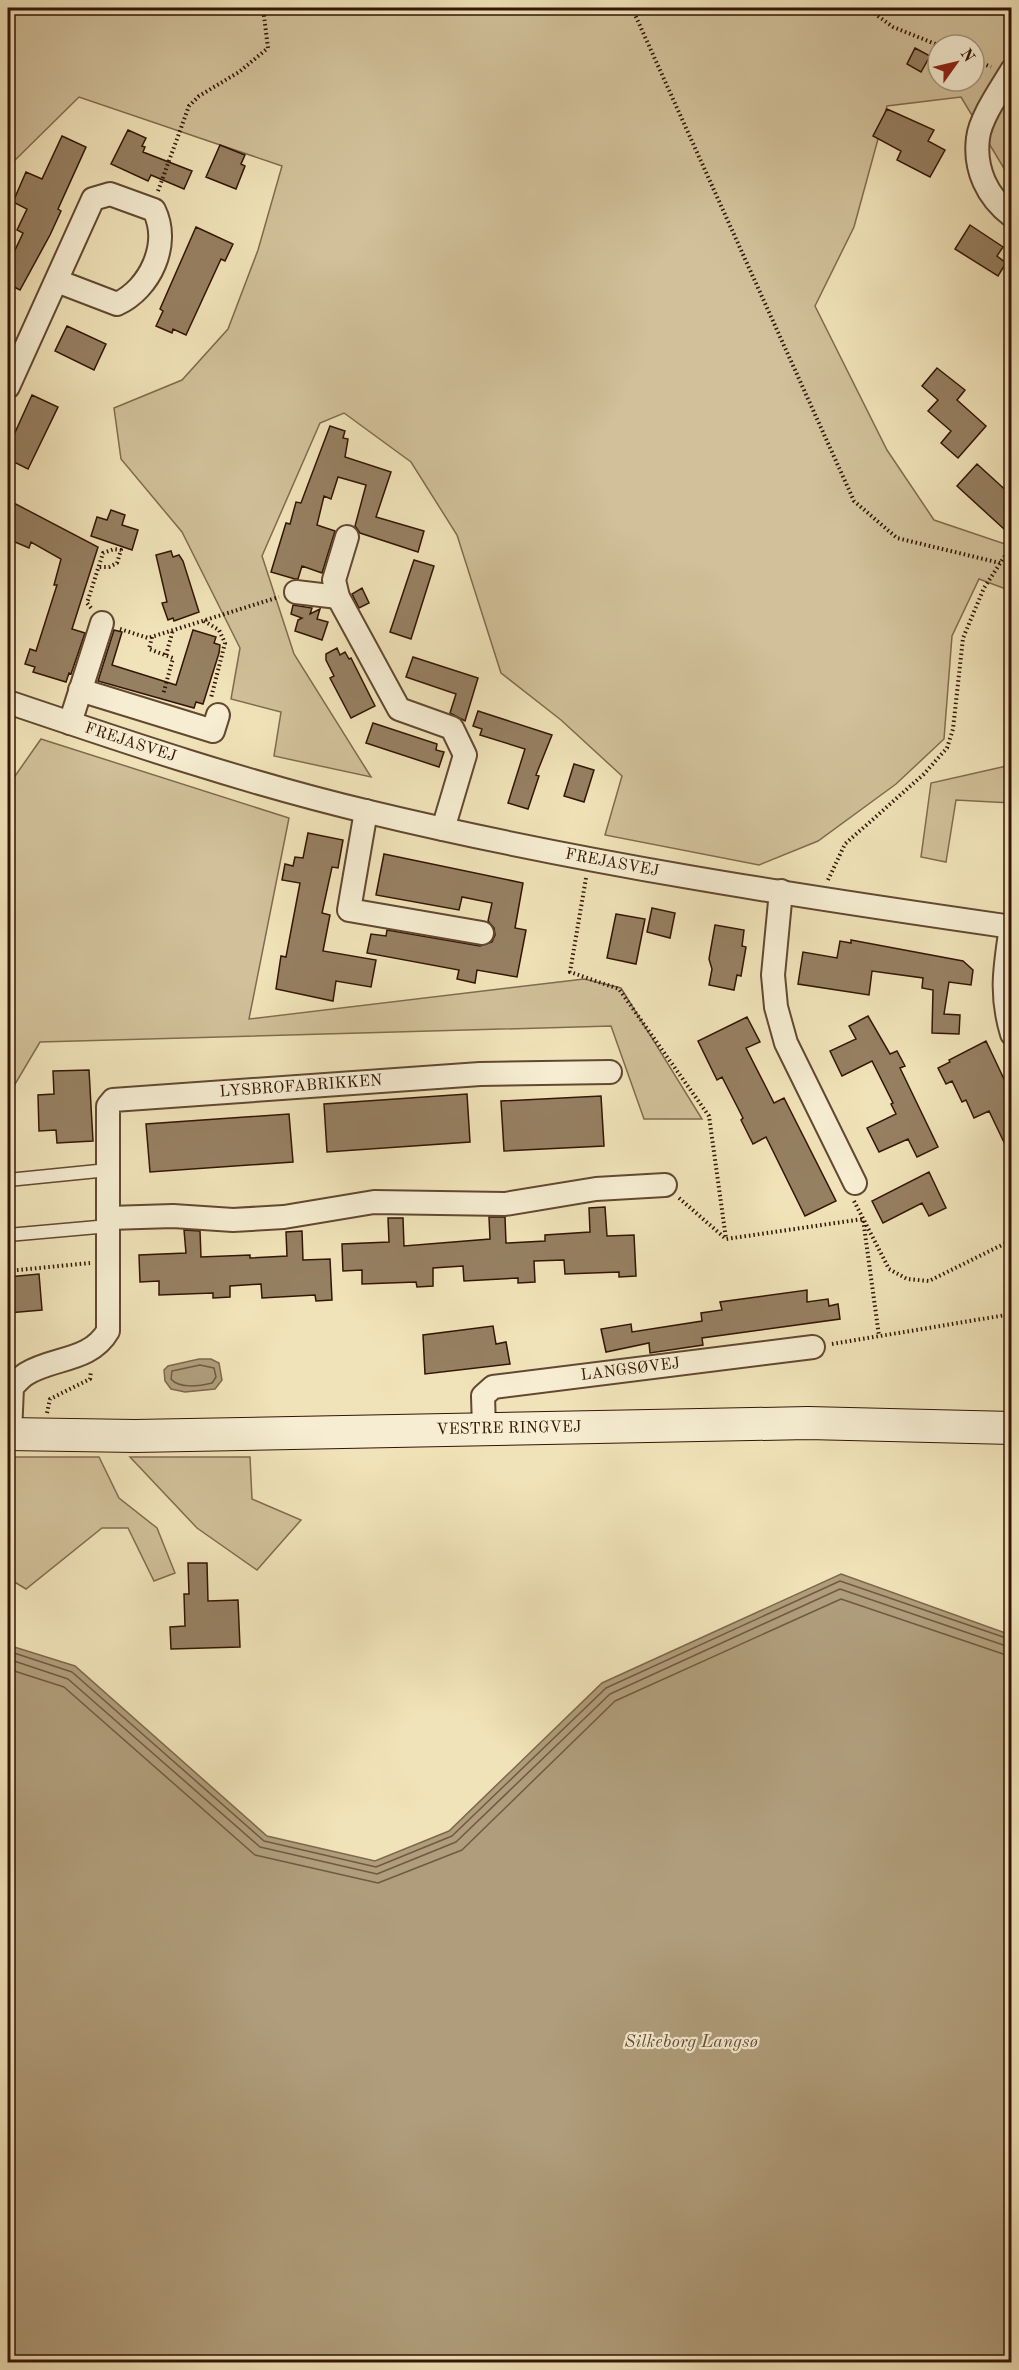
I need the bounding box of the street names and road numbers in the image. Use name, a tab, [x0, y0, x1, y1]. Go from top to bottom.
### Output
street label: FREJASVEJ	[83, 720, 178, 765]
street label: FREJASVEJ	[564, 847, 661, 880]
street label: LYSBROFABRIKKEN	[219, 1073, 383, 1100]
street label: LANGSØVEJ	[580, 1356, 681, 1384]
street label: VESTRE RINGVEJ	[436, 1419, 582, 1438]

